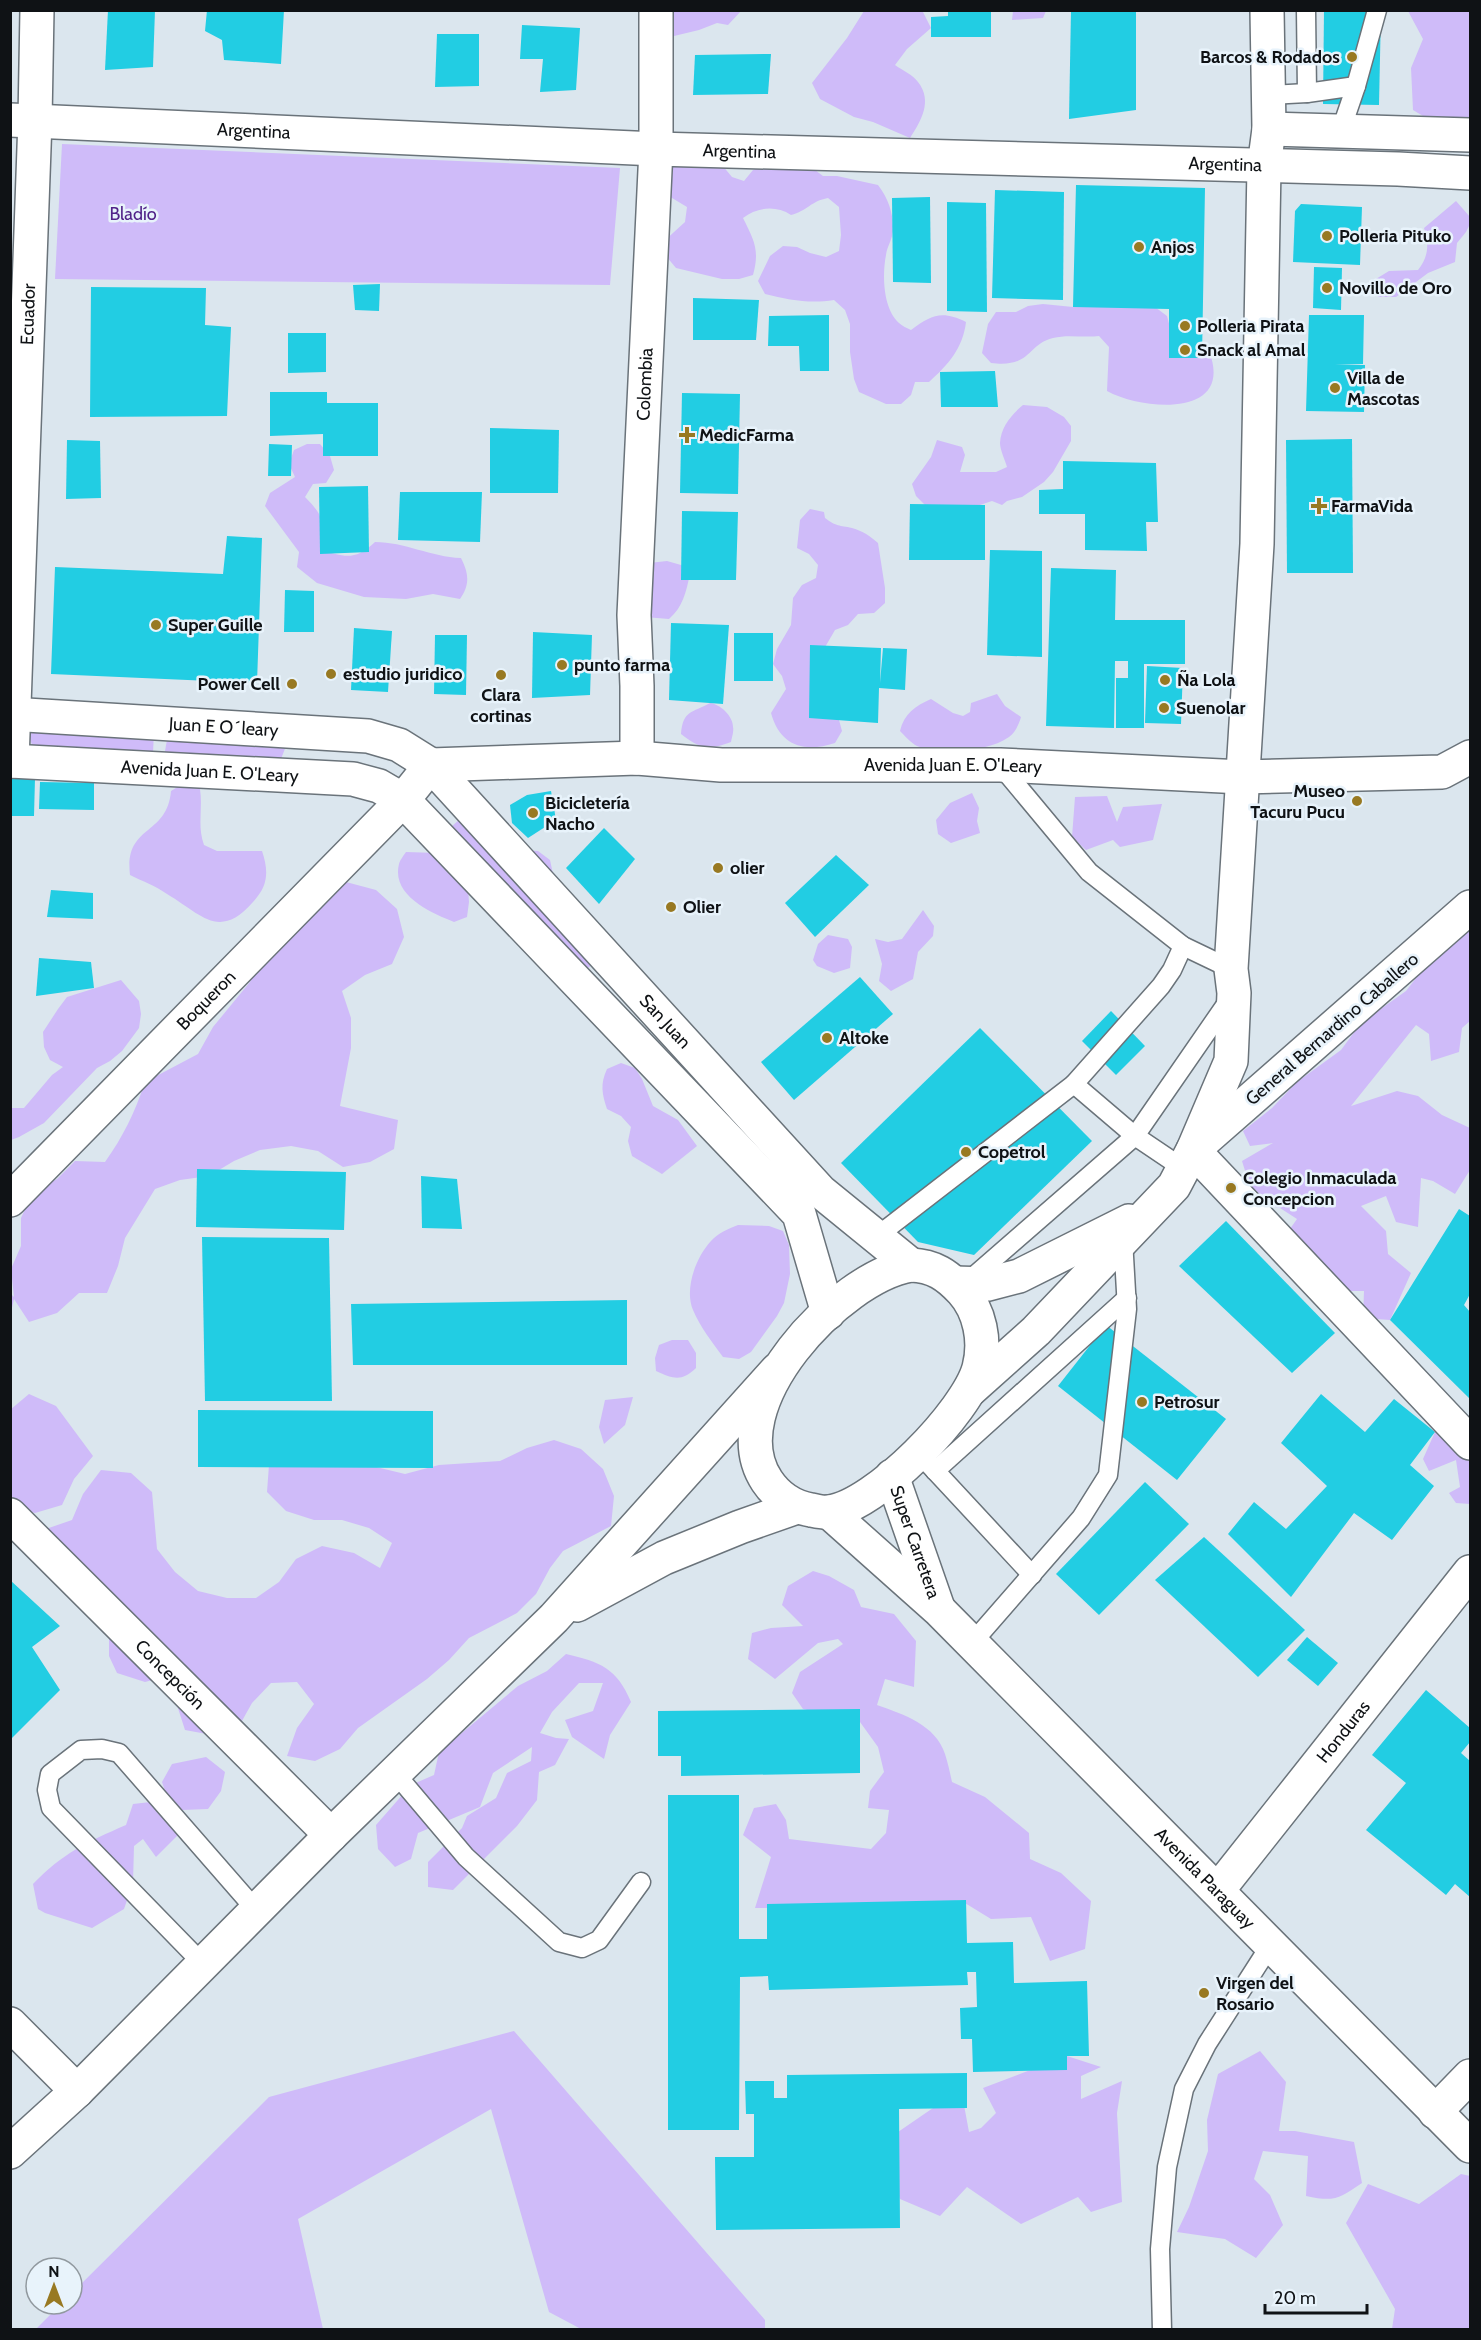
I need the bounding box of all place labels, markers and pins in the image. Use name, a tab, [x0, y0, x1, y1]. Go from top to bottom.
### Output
place label: Barcos & Rodados	[1200, 46, 1340, 68]
marker: Barcos & Rodados	[1345, 50, 1359, 64]
place label: Polleria Pituko	[1339, 225, 1451, 247]
marker: Polleria Pituko	[1320, 229, 1334, 243]
place label: Anjos	[1151, 236, 1195, 258]
marker: Anjos	[1132, 240, 1146, 254]
place label: Novillo de Oro	[1339, 277, 1452, 299]
marker: Novillo de Oro	[1320, 281, 1334, 295]
place label: Polleria Pirata	[1197, 315, 1304, 337]
marker: Polleria Pirata	[1178, 319, 1192, 333]
place label: Snack al Amal	[1197, 339, 1306, 361]
marker: Snack al Amal	[1178, 343, 1192, 357]
place label: Villa de Mascotas	[1347, 367, 1420, 410]
marker: Villa de Mascotas	[1328, 381, 1342, 395]
place label: MedicFarma	[699, 424, 794, 446]
marker: MedicFarma	[680, 428, 694, 442]
place label: FarmaVida	[1331, 495, 1413, 517]
marker: FarmaVida	[1312, 499, 1326, 513]
place label: Super Guille	[168, 614, 263, 636]
marker: Super Guille	[149, 618, 163, 632]
place label: punto farma	[574, 654, 670, 676]
marker: punto farma	[555, 658, 569, 672]
place label: estudio juridico	[343, 663, 462, 685]
marker: estudio juridico	[324, 667, 338, 681]
marker: Clara cortinas	[494, 668, 508, 682]
place label: Ña Lola	[1177, 669, 1235, 691]
place label: Power Cell	[198, 673, 280, 695]
marker: Ña Lola	[1158, 673, 1172, 687]
marker: Power Cell	[285, 677, 299, 691]
place label: Clara cortinas	[470, 684, 532, 727]
place label: Suenolar	[1176, 697, 1245, 719]
marker: Suenolar	[1157, 701, 1171, 715]
place label: Museo Tacuru Pucu	[1250, 780, 1345, 823]
place label: Bicicletería Nacho	[545, 792, 630, 835]
marker: Museo Tacuru Pucu	[1350, 794, 1364, 808]
marker: Bicicletería Nacho	[526, 806, 540, 820]
place label: olier	[730, 857, 765, 879]
marker: olier	[711, 861, 725, 875]
place label: Olier	[683, 896, 721, 918]
marker: Olier	[664, 900, 678, 914]
place label: Altoke	[839, 1027, 889, 1049]
marker: Altoke	[820, 1031, 834, 1045]
place label: Copetrol	[978, 1141, 1046, 1163]
marker: Copetrol	[959, 1145, 973, 1159]
place label: Colegio Inmaculada Concepcion	[1243, 1167, 1397, 1210]
marker: Colegio Inmaculada Concepcion	[1224, 1181, 1238, 1195]
place label: Petrosur	[1154, 1391, 1220, 1413]
marker: Petrosur	[1135, 1395, 1149, 1409]
place label: Virgen del Rosario	[1216, 1972, 1294, 2015]
marker: Virgen del Rosario	[1197, 1986, 1211, 2000]

